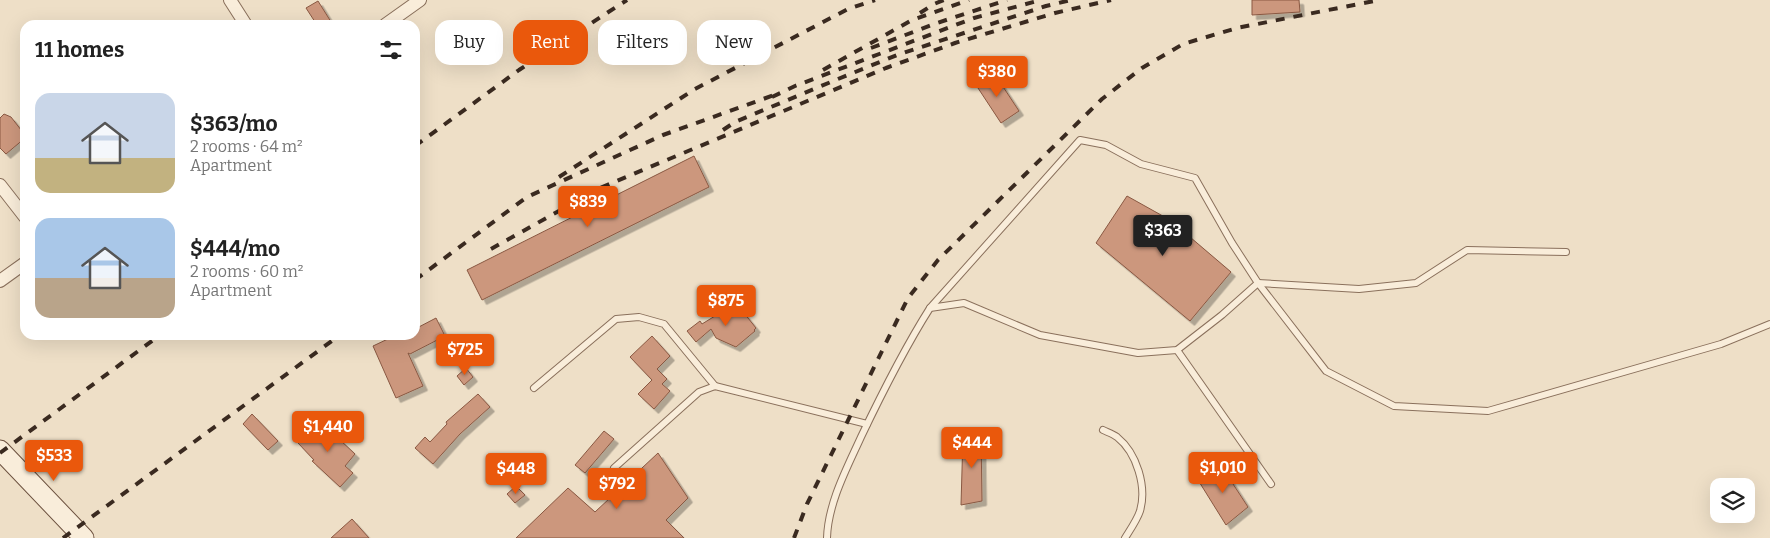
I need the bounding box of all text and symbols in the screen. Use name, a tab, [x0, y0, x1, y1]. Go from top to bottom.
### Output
chip: Buy	[435, 20, 503, 65]
chip: Rent	[513, 20, 588, 65]
chip: Filters	[598, 20, 687, 65]
chip: New	[697, 20, 771, 65]
icon: filters	[377, 36, 405, 64]
text: 11 homes	[35, 37, 124, 63]
pin: $380	[967, 56, 1027, 98]
text: $380	[978, 62, 1016, 81]
text: $363/mo	[190, 111, 278, 137]
icon: home	[75, 113, 135, 173]
text: 2 rooms · 64 m²	[190, 137, 303, 156]
text: Apartment	[190, 156, 272, 175]
pin: $839	[558, 186, 618, 228]
text: $839	[569, 192, 607, 211]
pin: $363	[1133, 214, 1193, 257]
text: $363	[1144, 221, 1182, 240]
text: $444/mo	[190, 236, 280, 262]
icon: home	[75, 238, 135, 298]
text: 2 rooms · 60 m²	[190, 262, 303, 281]
text: Apartment	[190, 281, 272, 300]
pin: $875	[696, 284, 756, 327]
text: $875	[708, 291, 744, 310]
pin: $725	[435, 334, 495, 376]
text: $725	[447, 340, 483, 359]
pin: $1,440	[287, 410, 369, 453]
text: $1,440	[303, 417, 353, 436]
pin: $444	[942, 426, 1002, 469]
text: $444	[952, 433, 992, 452]
pin: $533	[24, 440, 84, 482]
text: $533	[36, 446, 72, 465]
pin: $448	[486, 452, 546, 495]
pin: $1,010	[1182, 452, 1264, 494]
text: $1,010	[1200, 458, 1247, 477]
text: $448	[497, 459, 536, 478]
pin: $792	[587, 468, 647, 510]
text: $792	[599, 474, 635, 493]
map controls	[1710, 478, 1755, 523]
button: layers	[1710, 478, 1755, 523]

